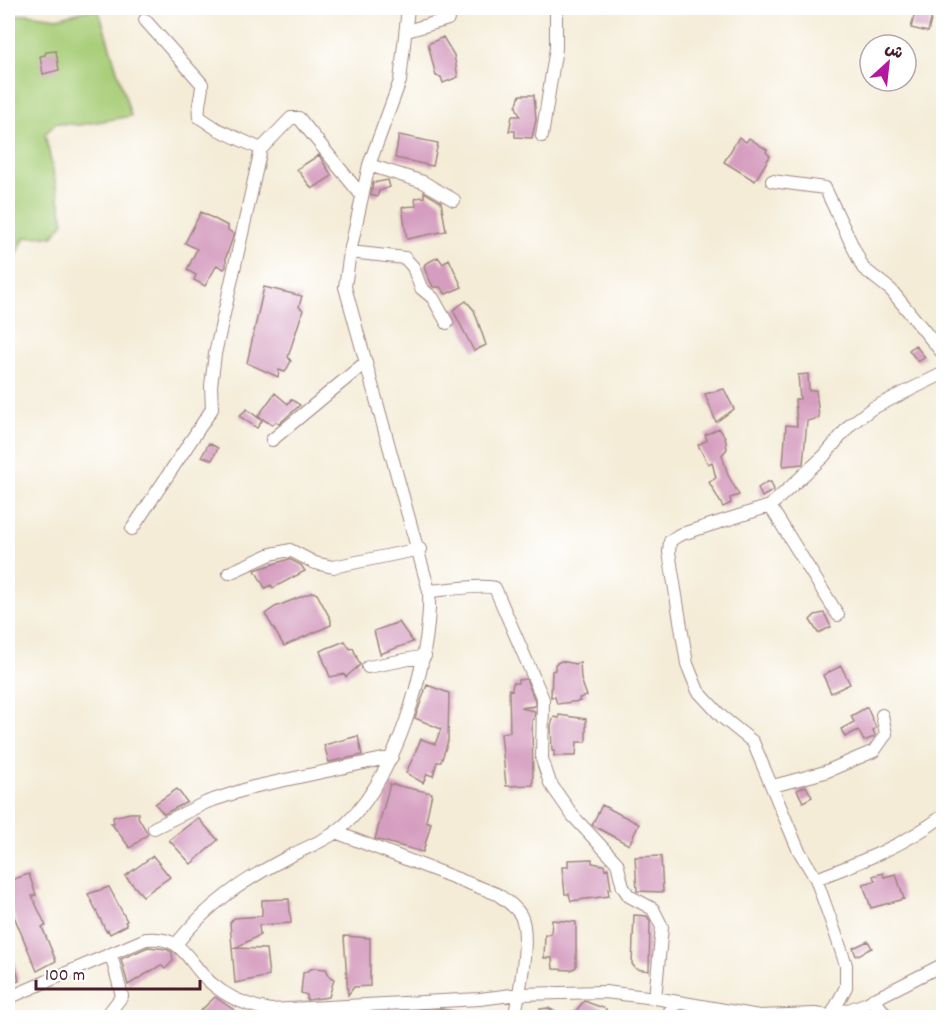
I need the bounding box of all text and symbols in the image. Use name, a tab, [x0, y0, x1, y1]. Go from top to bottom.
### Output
north arrow	[858, 33, 918, 93]
text: ش	[881, 38, 907, 66]
scale bar	[36, 953, 200, 991]
text: 100 m	[45, 964, 85, 989]

